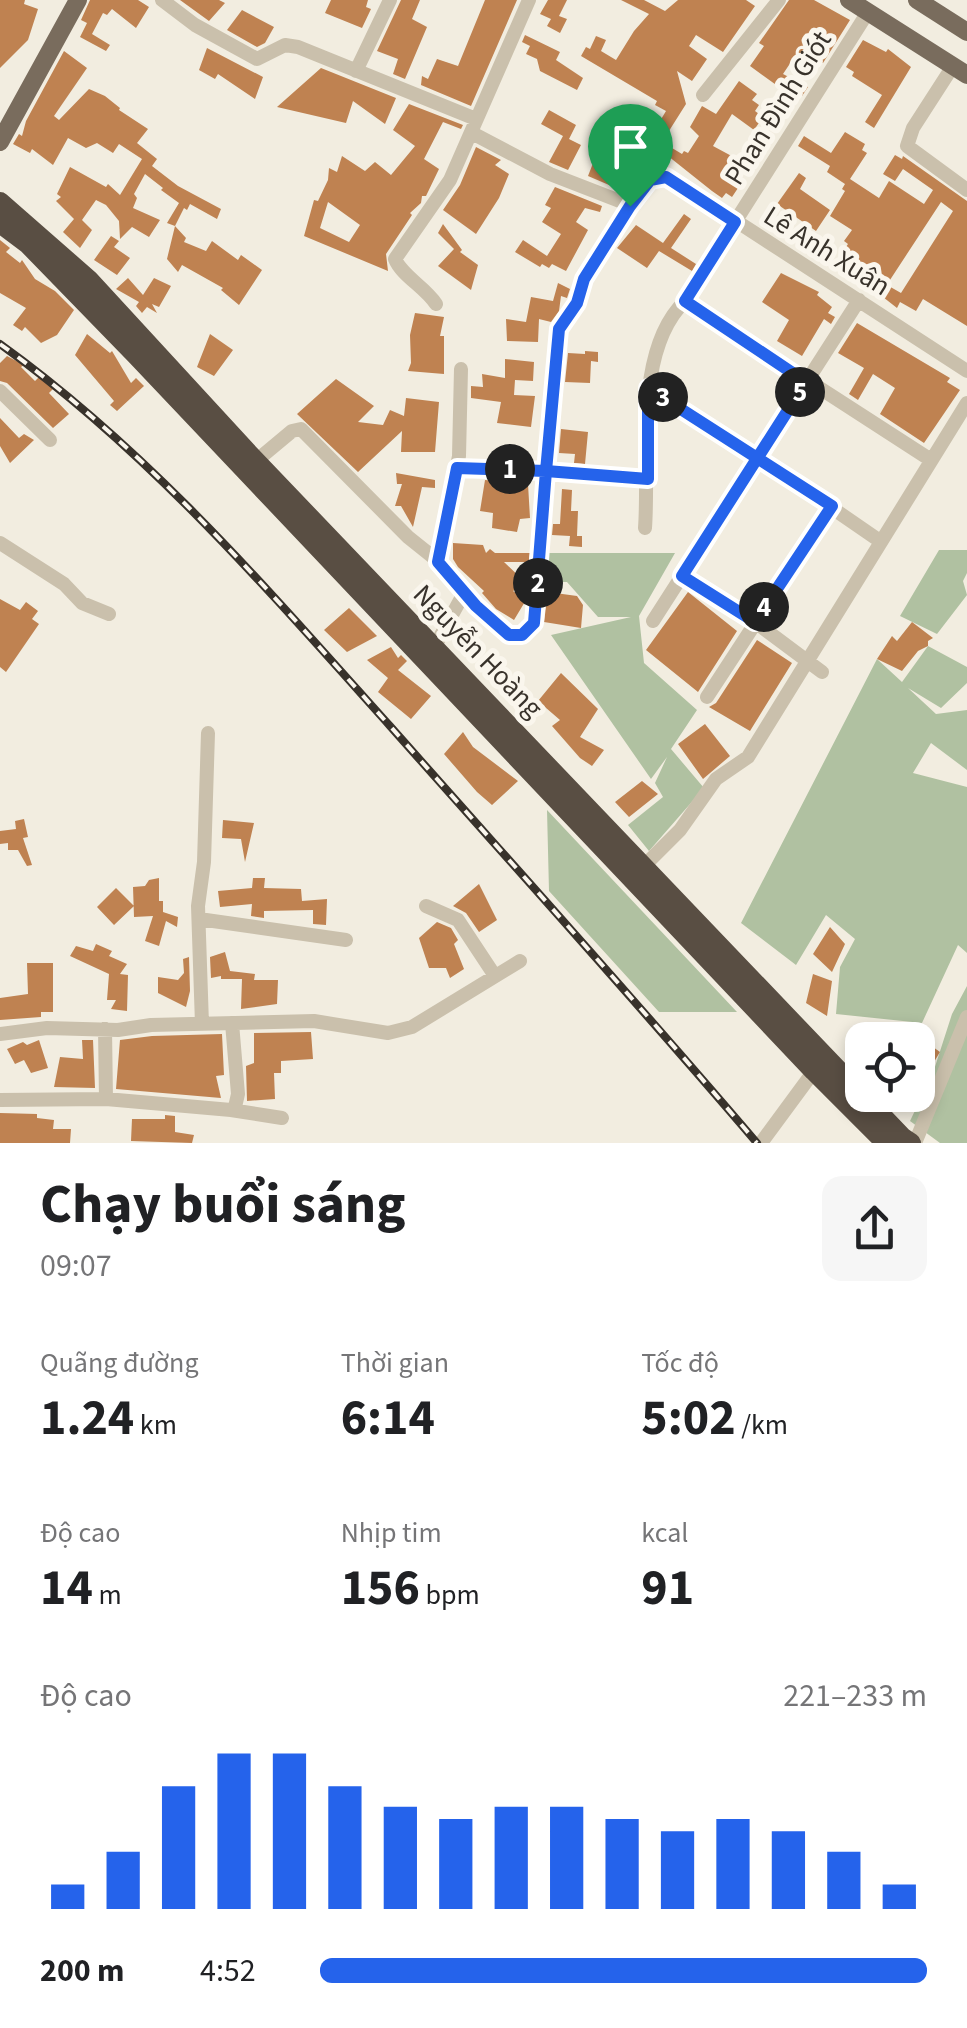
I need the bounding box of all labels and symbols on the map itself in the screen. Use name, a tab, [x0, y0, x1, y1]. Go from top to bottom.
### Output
street label: Phan Đình Giót	[715, 23, 842, 193]
pin	[588, 104, 673, 207]
street label: Lê Anh Xuân	[756, 196, 898, 306]
pin: 5	[775, 367, 825, 417]
pin: 3	[638, 372, 688, 422]
pin: 1	[485, 444, 535, 494]
pin: 2	[513, 558, 563, 608]
street label: Nguyễn Hoàng	[404, 575, 552, 727]
pin: 4	[739, 582, 789, 632]

